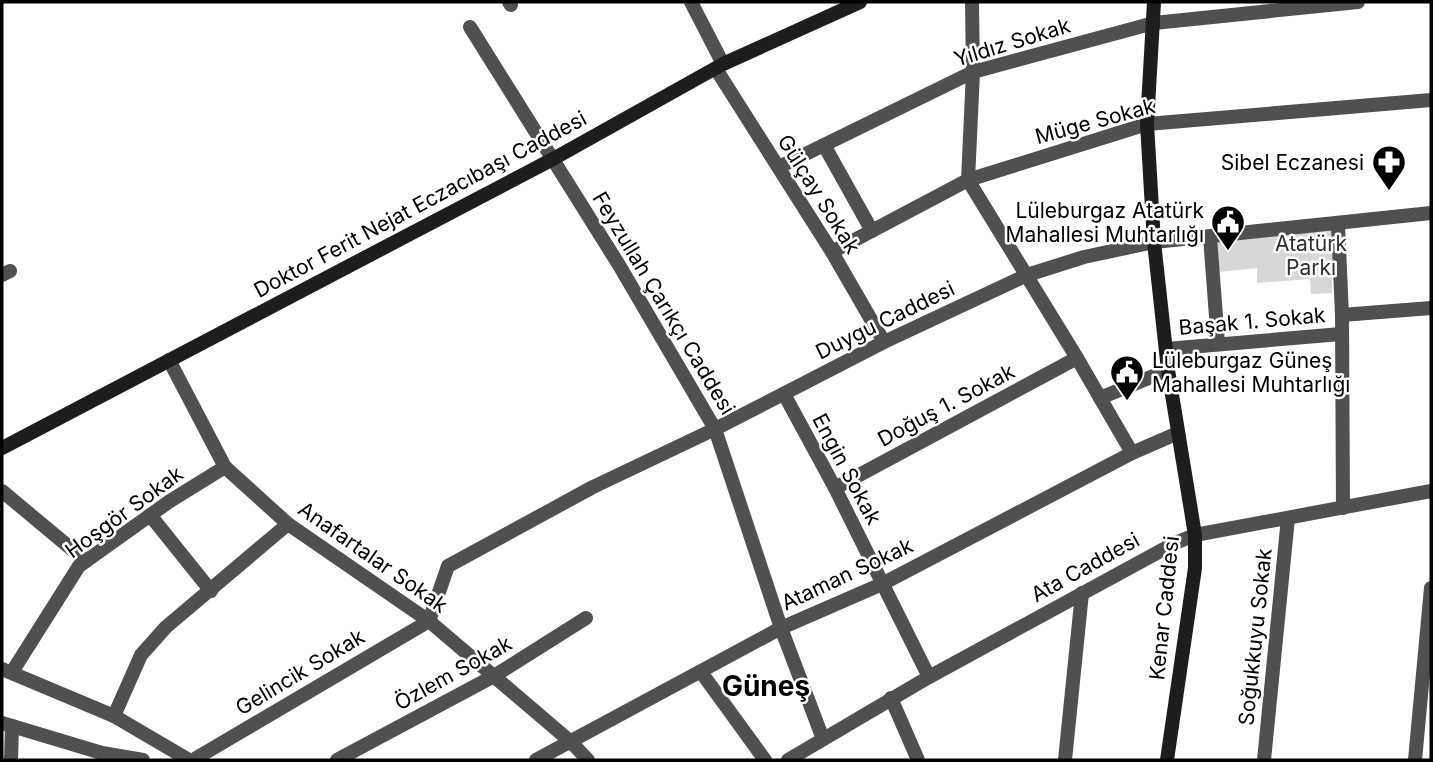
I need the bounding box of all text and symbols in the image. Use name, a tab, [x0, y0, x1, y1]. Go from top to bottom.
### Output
street label: Yıldız Sokak	[951, 12, 1074, 72]
street label: Müge Sokak	[1032, 93, 1158, 149]
street label: Doktor Ferit Nejat Eczacıbaşı Caddesi	[249, 105, 591, 303]
street label: Gülçay Sokak	[773, 130, 866, 258]
pharmacy icon: Sibel Eczanesi	[1370, 143, 1408, 192]
place label: Sibel Eczanesi	[1221, 150, 1364, 175]
street label: Feyzullah Çarıkçı Caddesi	[588, 187, 740, 419]
place label: Lüleburgaz Atatürk Mahallesi Muhtarlığı	[1006, 198, 1204, 247]
public building icon: Lüleburgaz Atatürk Mahallesi Muhtarlığı	[1209, 203, 1247, 252]
park label: Atatürk Parkı	[1275, 231, 1347, 280]
street label: Duygu Caddesi	[811, 276, 959, 364]
street label: Başak 1. Sokak	[1178, 302, 1327, 340]
place label: Lüleburgaz Güneş Mahallesi Muhtarlığı	[1152, 348, 1350, 397]
public building icon: Lüleburgaz Güneş Mahallesi Muhtarlığı	[1108, 353, 1146, 402]
street label: Doğuş 1. Sokak	[873, 358, 1019, 452]
street label: Engin Sokak	[807, 409, 887, 529]
street label: Hoşgör Sokak	[60, 461, 188, 563]
street label: Anafartalar Sokak	[294, 496, 453, 618]
street label: Ata Caddesi	[1026, 527, 1144, 607]
street label: Ataman Sokak	[777, 532, 917, 615]
street label: Kenar Caddesi	[1144, 535, 1184, 681]
street label: Soğukkuyu Sokak	[1233, 547, 1277, 727]
street label: Gelincik Sokak	[231, 623, 369, 720]
street label: Özlem Sokak	[390, 630, 516, 715]
district label: Güneş	[722, 669, 810, 703]

